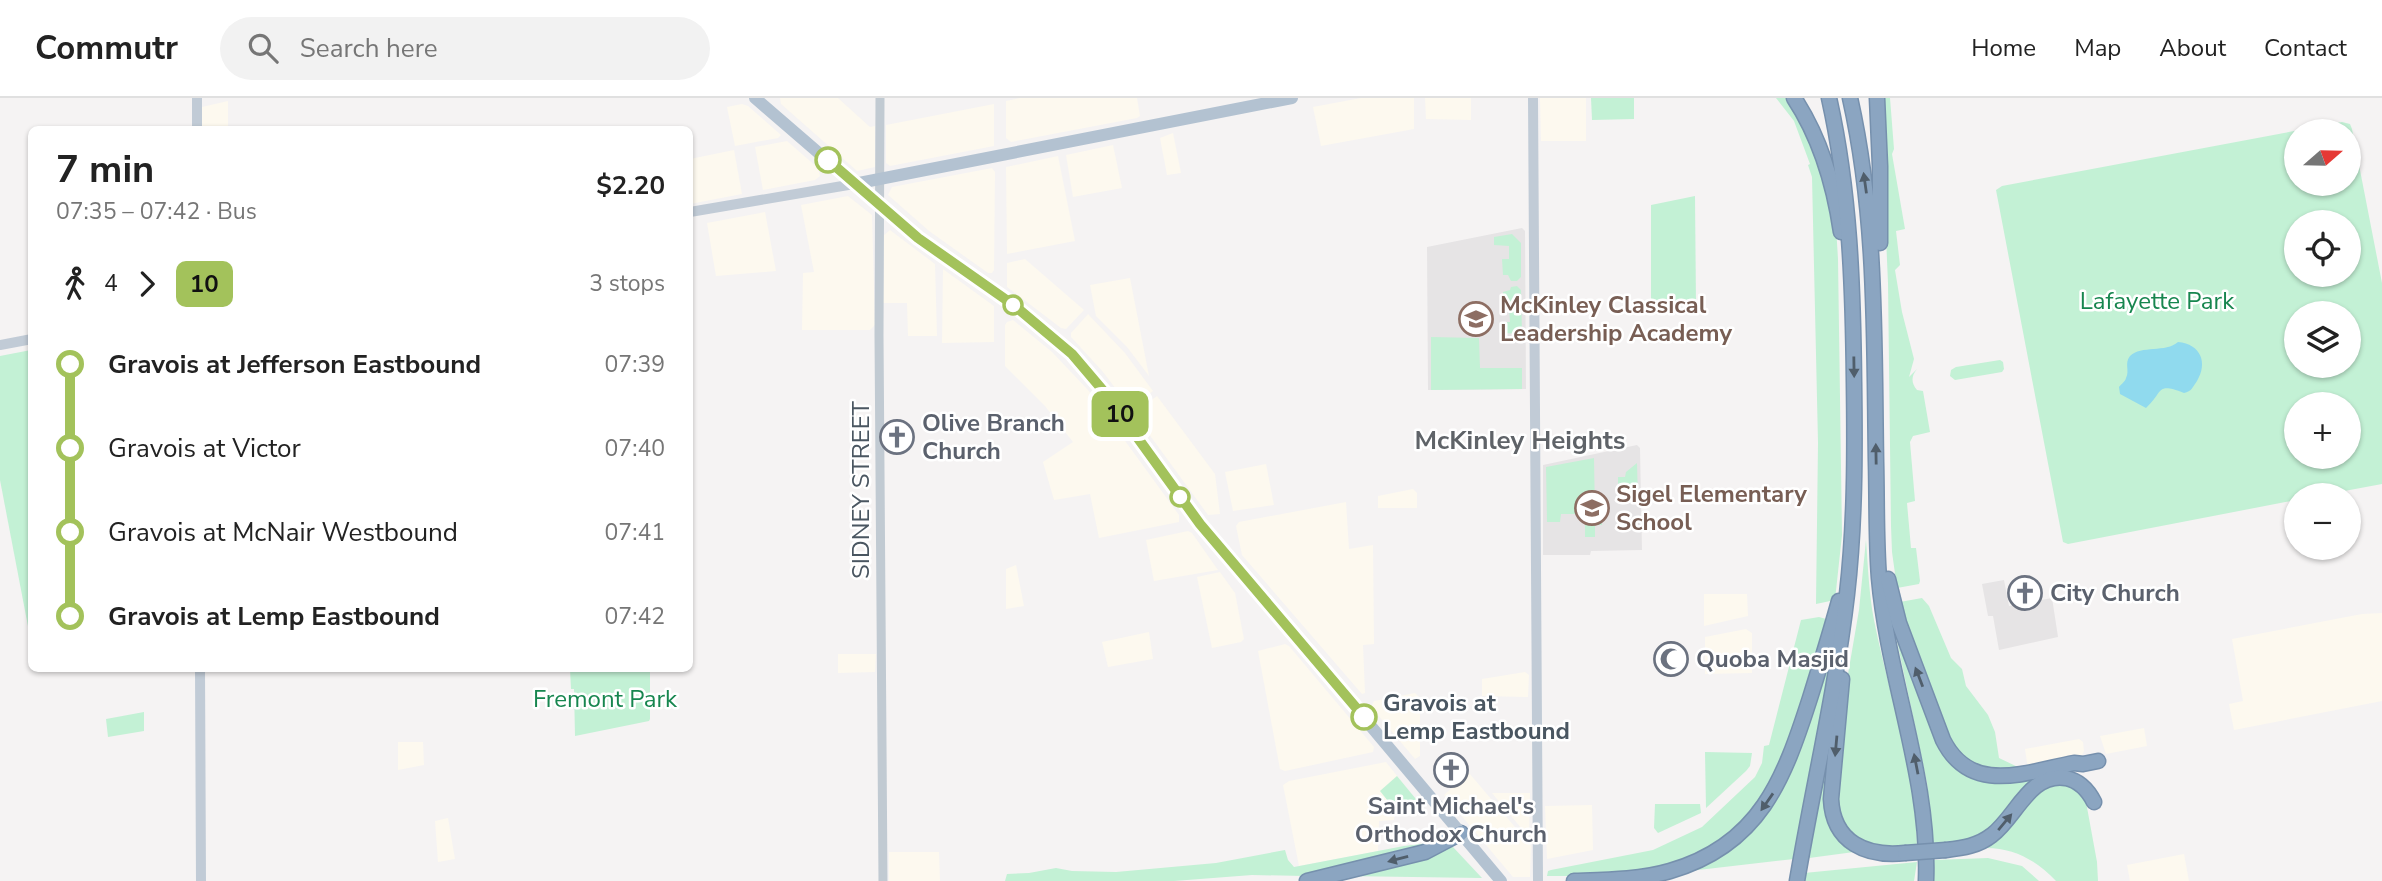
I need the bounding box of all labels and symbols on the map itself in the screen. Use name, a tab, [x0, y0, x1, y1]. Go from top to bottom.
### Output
north arrow	[2284, 119, 2361, 196]
unlabelled marker	[815, 147, 841, 173]
one-way arrow	[1860, 172, 1871, 194]
park label: Lafayette Park	[2080, 285, 2235, 317]
place label: McKinley Classical Leadership Academy	[1500, 289, 1732, 349]
unlabelled marker	[1003, 295, 1023, 315]
school or university icon: McKinley Classical Leadership Academy	[1457, 300, 1495, 338]
one-way arrow	[1848, 356, 1860, 378]
line badge: 10	[1088, 391, 1152, 437]
street label: SIDNEY STREET	[845, 401, 877, 579]
place label: Olive Branch Church	[922, 407, 1065, 467]
church icon: Olive Branch Church	[878, 418, 916, 456]
district label: McKinley Heights	[1414, 423, 1626, 458]
one-way arrow	[1870, 443, 1882, 465]
place label: Sigel Elementary School	[1616, 478, 1807, 538]
unlabelled marker	[1170, 487, 1190, 507]
school or university icon: Sigel Elementary School	[1573, 489, 1611, 527]
church icon: City Church	[2006, 574, 2044, 612]
place label: City Church	[2050, 577, 2180, 609]
mosque icon: Quoba Masjid	[1652, 640, 1690, 678]
place label: Quoba Masjid	[1696, 643, 1849, 675]
one-way arrow	[1914, 666, 1925, 687]
park label: Fremont Park	[533, 683, 678, 715]
place label: Gravois at Lemp Eastbound	[1383, 687, 1570, 747]
marker: Gravois at Lemp Eastbound	[1351, 704, 1377, 730]
one-way arrow	[1830, 735, 1841, 757]
church icon: Saint Michael's Orthodox Church	[1432, 751, 1470, 789]
one-way arrow	[1911, 753, 1922, 775]
place label: Saint Michael's Orthodox Church	[1355, 790, 1547, 850]
one-way arrow	[1760, 793, 1774, 811]
one-way arrow	[1997, 813, 2012, 830]
one-way arrow	[1387, 854, 1409, 865]

